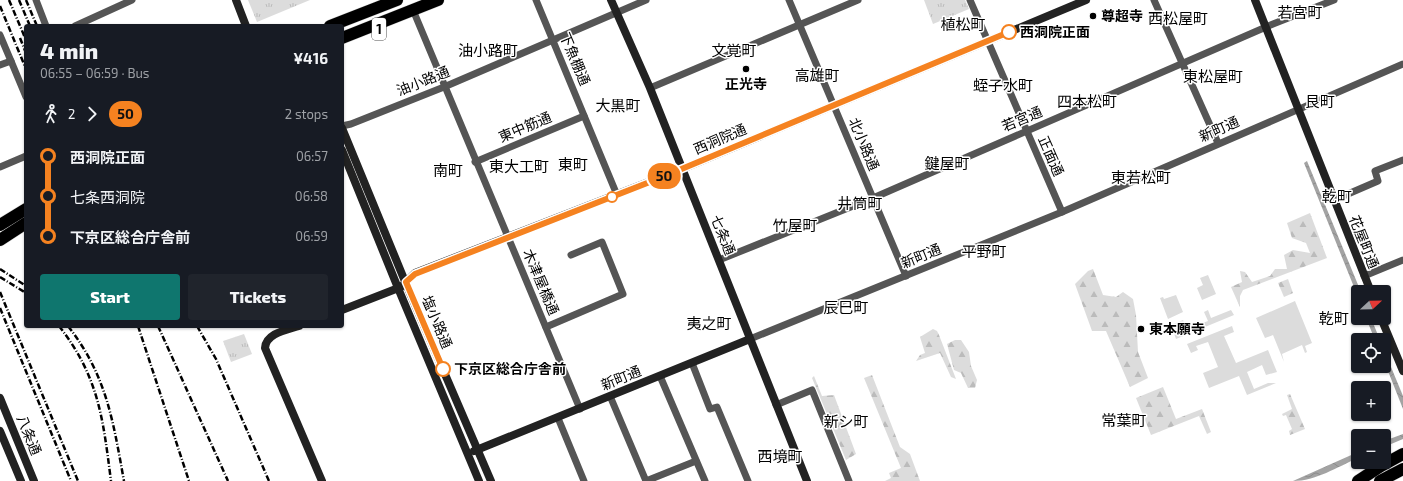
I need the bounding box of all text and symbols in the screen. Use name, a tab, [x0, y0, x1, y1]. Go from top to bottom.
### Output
district label: 若宮町	[1277, 3, 1323, 21]
place label: 尊超寺	[1101, 7, 1143, 24]
district label: 西松屋町	[1148, 9, 1208, 27]
marker: 尊超寺	[1088, 11, 1098, 21]
district label: 植松町	[940, 15, 986, 33]
road number: 1	[372, 18, 386, 40]
place label: 西洞院正面	[1020, 23, 1090, 40]
marker: 西洞院正面	[1001, 24, 1017, 40]
street label: 下魚棚通	[557, 30, 594, 88]
text: 4 min	[40, 37, 98, 63]
district label: 油小路町	[458, 41, 518, 59]
district label: 文覚町	[711, 41, 757, 59]
text: ¥416	[293, 49, 328, 67]
street label: 油小路通	[394, 62, 452, 99]
marker: 正光寺	[741, 64, 751, 74]
text: 06:55 – 06:59 · Bus	[40, 65, 149, 81]
district label: 高雄町	[794, 66, 840, 84]
district label: 東松屋町	[1183, 67, 1243, 85]
place label: 正光寺	[725, 75, 767, 92]
district label: 蛭子水町	[973, 76, 1033, 94]
district label: 四本松町	[1057, 92, 1117, 110]
district label: 艮町	[1305, 92, 1335, 110]
district label: 大黒町	[595, 96, 641, 114]
icon: walk	[40, 103, 62, 125]
icon: forward	[81, 103, 103, 125]
street label: 若宮通	[999, 103, 1044, 135]
text: 50	[117, 105, 134, 122]
text: 2	[68, 106, 75, 122]
text: 2 stops	[285, 106, 328, 122]
street label: 東中筋通	[496, 108, 554, 145]
street label: 新町通	[1196, 112, 1241, 145]
street label: 北小路通	[846, 115, 883, 173]
street label: 西洞院通	[691, 120, 749, 157]
street label: 正面通	[1035, 133, 1068, 178]
text: 西洞院正面	[70, 148, 145, 166]
text: 06:57	[296, 148, 328, 164]
district label: 鍵屋町	[924, 154, 970, 172]
district label: 東町	[558, 155, 588, 173]
district label: 東大工町	[489, 157, 549, 175]
district label: 南町	[433, 161, 463, 179]
line badge: 50	[646, 163, 682, 189]
text: 50	[656, 167, 672, 184]
district label: 東若松町	[1111, 168, 1171, 186]
district label: 乾町	[1322, 187, 1352, 205]
text: 七条西洞院	[70, 188, 145, 206]
text: 06:58	[295, 188, 328, 204]
unlabelled marker	[606, 191, 618, 203]
district label: 井筒町	[837, 194, 883, 212]
street label: 七条通	[708, 212, 739, 257]
street label: 花屋町通	[1346, 213, 1383, 271]
district label: 竹屋町	[772, 216, 818, 234]
text: 下京区総合庁舎前	[70, 228, 190, 246]
text: 06:59	[295, 228, 328, 244]
street label: 新町通	[898, 240, 943, 271]
district label: 平野町	[961, 242, 1007, 260]
street label: 木津屋橋通	[520, 246, 563, 317]
button: Start	[40, 274, 180, 320]
button: Tickets	[188, 274, 328, 320]
north arrow	[1351, 285, 1391, 325]
map controls	[1351, 285, 1391, 469]
street label: 塩小路通	[419, 293, 456, 351]
district label: 辰巳町	[823, 298, 869, 316]
district label: 乾町	[1319, 309, 1349, 327]
district label: 夷之町	[686, 314, 732, 332]
place label: 東本願寺	[1149, 320, 1205, 337]
marker: 東本願寺	[1136, 324, 1146, 334]
button: locate	[1351, 333, 1391, 373]
place label: 下京区総合庁舎前	[454, 360, 566, 377]
marker: 下京区総合庁舎前	[435, 361, 451, 377]
street label: 新町通	[598, 362, 643, 393]
button: +	[1351, 381, 1391, 421]
district label: 常葉町	[1101, 411, 1147, 429]
street label: 八条通	[14, 412, 45, 457]
district label: 新シ町	[823, 412, 869, 430]
button: −	[1351, 429, 1391, 469]
district label: 西境町	[757, 447, 803, 465]

